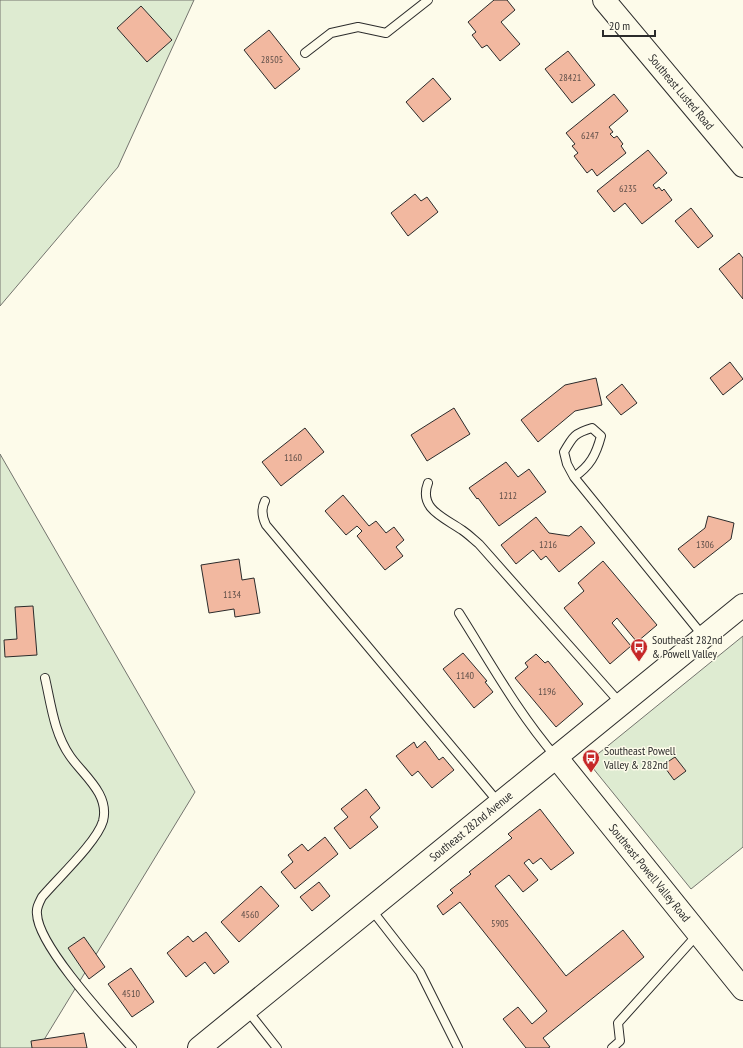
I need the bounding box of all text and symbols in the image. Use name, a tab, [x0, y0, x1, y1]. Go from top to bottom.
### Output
scale bar	[603, 12, 655, 38]
text: 20 m	[609, 18, 630, 33]
street label: Southeast Lusted Road	[645, 51, 717, 133]
house number: 28505	[261, 53, 283, 66]
house number: 28421	[559, 71, 581, 84]
house number: 6247	[581, 129, 599, 142]
house number: 6235	[619, 182, 637, 195]
house number: 1160	[284, 451, 303, 464]
house number: 1212	[499, 489, 517, 502]
house number: 1216	[539, 538, 558, 551]
house number: 1306	[696, 538, 715, 551]
house number: 1134	[223, 588, 242, 601]
place label: Southeast 282nd & Powell Valley	[652, 632, 722, 661]
bus stop icon: Southeast 282nd & Powell Valley	[629, 637, 649, 662]
house number: 1140	[456, 669, 475, 682]
house number: 1196	[538, 685, 557, 698]
place label: Southeast Powell Valley & 282nd	[603, 743, 676, 772]
bus stop icon: Southeast Powell Valley & 282nd	[581, 748, 601, 773]
street label: Southeast 282nd Avenue	[426, 788, 516, 864]
street label: Southeast Powell Valley Road	[606, 821, 694, 925]
house number: 4560	[241, 908, 260, 921]
house number: 5905	[491, 917, 509, 930]
house number: 4510	[122, 987, 141, 1000]

